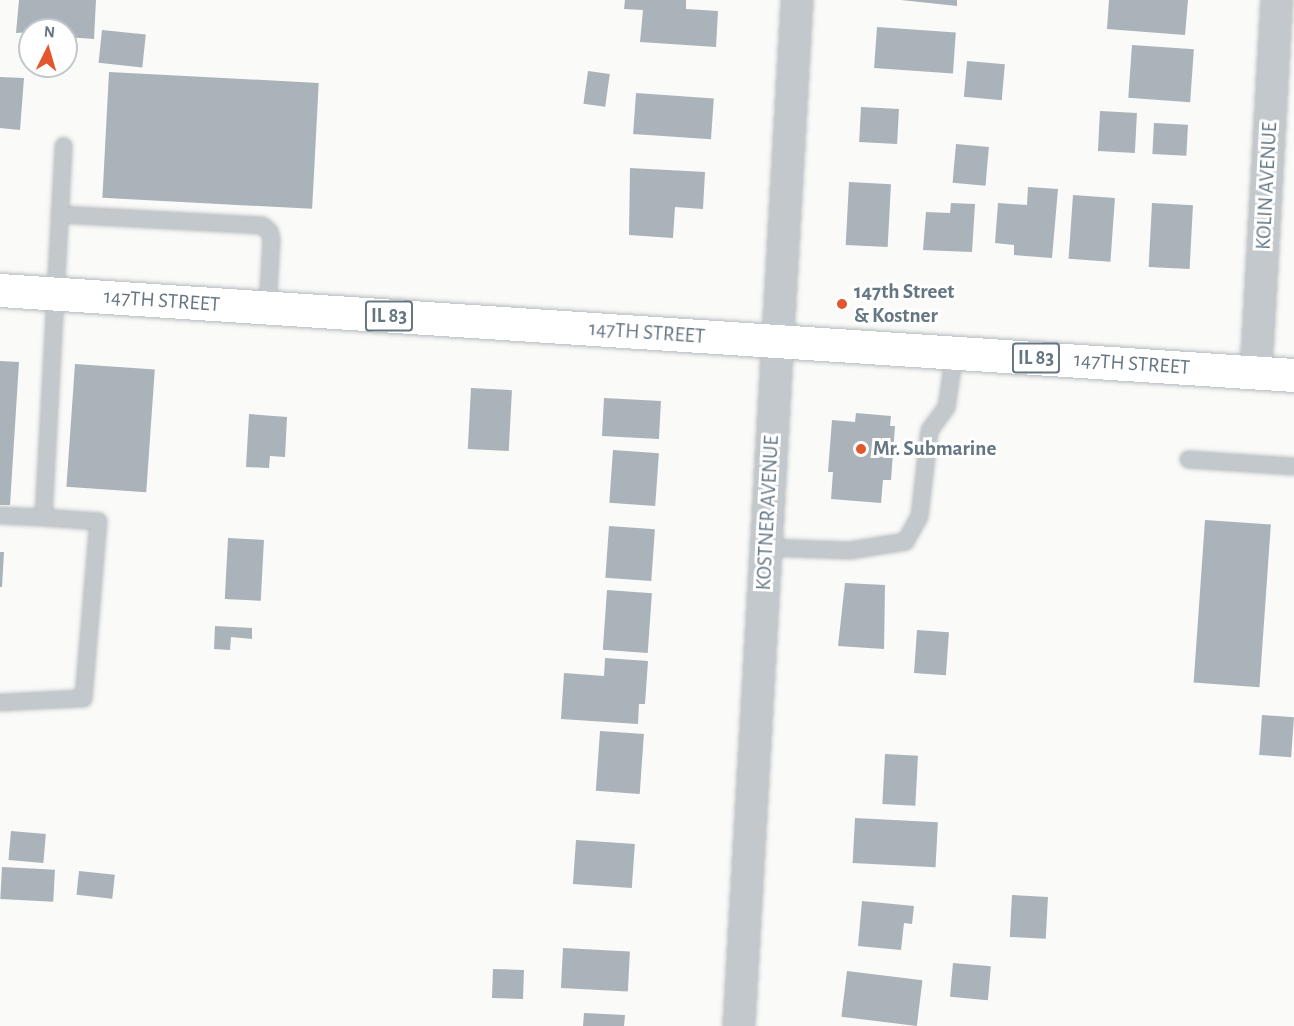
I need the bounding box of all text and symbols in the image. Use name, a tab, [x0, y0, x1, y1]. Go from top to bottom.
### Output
north arrow	[18, 18, 78, 78]
text: N	[43, 24, 56, 41]
street label: KOLIN AVENUE	[1251, 122, 1283, 250]
place label: 147th Street & Kostner	[854, 279, 954, 329]
street label: 147TH STREET	[103, 284, 221, 318]
marker: 147th Street & Kostner	[835, 297, 849, 311]
road number: IL 83	[364, 299, 414, 333]
street label: 147TH STREET	[588, 316, 706, 350]
road number: IL 83	[1010, 341, 1062, 375]
street label: 147TH STREET	[1073, 347, 1191, 381]
street label: KOSTNER AVENUE	[751, 435, 785, 591]
place label: Mr. Submarine	[873, 436, 996, 462]
marker: Mr. Submarine	[854, 442, 868, 456]

